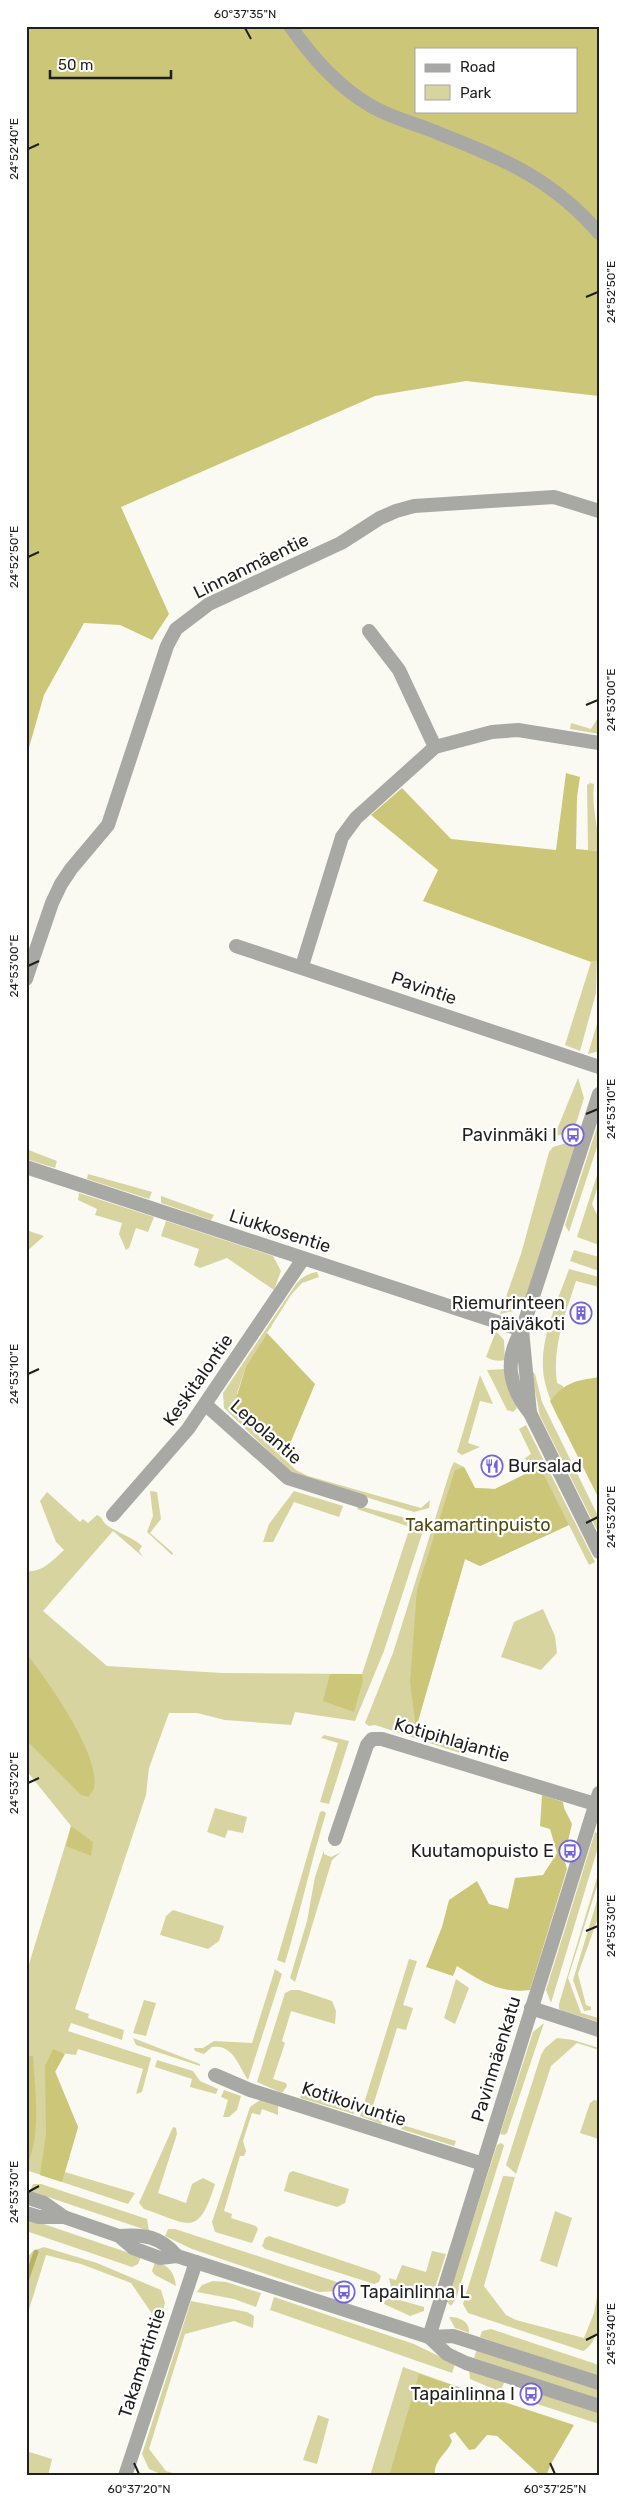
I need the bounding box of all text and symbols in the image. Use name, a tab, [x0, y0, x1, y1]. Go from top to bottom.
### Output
text: 60°37'35"N	[214, 7, 276, 21]
scale bar	[50, 48, 171, 80]
legend	[415, 48, 578, 112]
text: 50 m	[58, 56, 93, 74]
text: Road	[460, 58, 496, 76]
text: Park	[460, 84, 491, 102]
text: 24°52'40"E	[7, 118, 21, 180]
text: 24°52'50"E	[604, 261, 618, 323]
text: 24°52'50"E	[7, 526, 21, 588]
street label: Linnanmäentie	[190, 529, 312, 603]
text: 24°53'00"E	[604, 669, 618, 732]
text: 24°53'00"E	[7, 935, 21, 998]
street label: Pavintie	[388, 967, 460, 1009]
text: 24°53'10"E	[604, 1079, 618, 1139]
bus stop icon: Pavinmäki I	[561, 1123, 585, 1147]
place label: Pavinmäki I	[462, 1124, 557, 1146]
street label: Liukkosentie	[227, 1204, 333, 1258]
place label: Riemurinteen päiväkoti	[452, 1292, 565, 1335]
building icon: Riemurinteen päiväkoti	[569, 1301, 593, 1325]
street label: Keskitalontie	[158, 1330, 238, 1430]
text: 24°53'10"E	[7, 1344, 21, 1404]
street label: Lepolantie	[226, 1395, 306, 1469]
restaurant icon: Bursalad	[480, 1454, 504, 1478]
place label: Bursalad	[508, 1455, 582, 1477]
text: 24°53'20"E	[604, 1486, 618, 1548]
park label: Takamartinpuisto	[405, 1514, 551, 1536]
street label: Kotipihlajantie	[392, 1713, 512, 1767]
text: 24°53'20"E	[7, 1752, 21, 1814]
bus stop icon: Kuutamopuisto E	[558, 1839, 582, 1863]
place label: Kuutamopuisto E	[411, 1840, 554, 1862]
text: 24°53'30"E	[604, 1895, 618, 1957]
street label: Pavinmäenkatu	[466, 1994, 526, 2124]
street label: Kotikoivuntie	[299, 2077, 409, 2131]
text: 24°53'30"E	[7, 2161, 21, 2223]
bus stop icon: Tapainlinna L	[332, 2280, 356, 2304]
place label: Tapainlinna L	[360, 2281, 470, 2303]
text: 24°53'40"E	[604, 2303, 618, 2365]
street label: Takamartintie	[114, 2305, 170, 2421]
bus stop icon: Tapainlinna I	[519, 2382, 543, 2406]
place label: Tapainlinna I	[411, 2383, 515, 2405]
text: 60°37'20"N	[108, 2482, 171, 2496]
text: 60°37'25"N	[524, 2482, 586, 2496]

